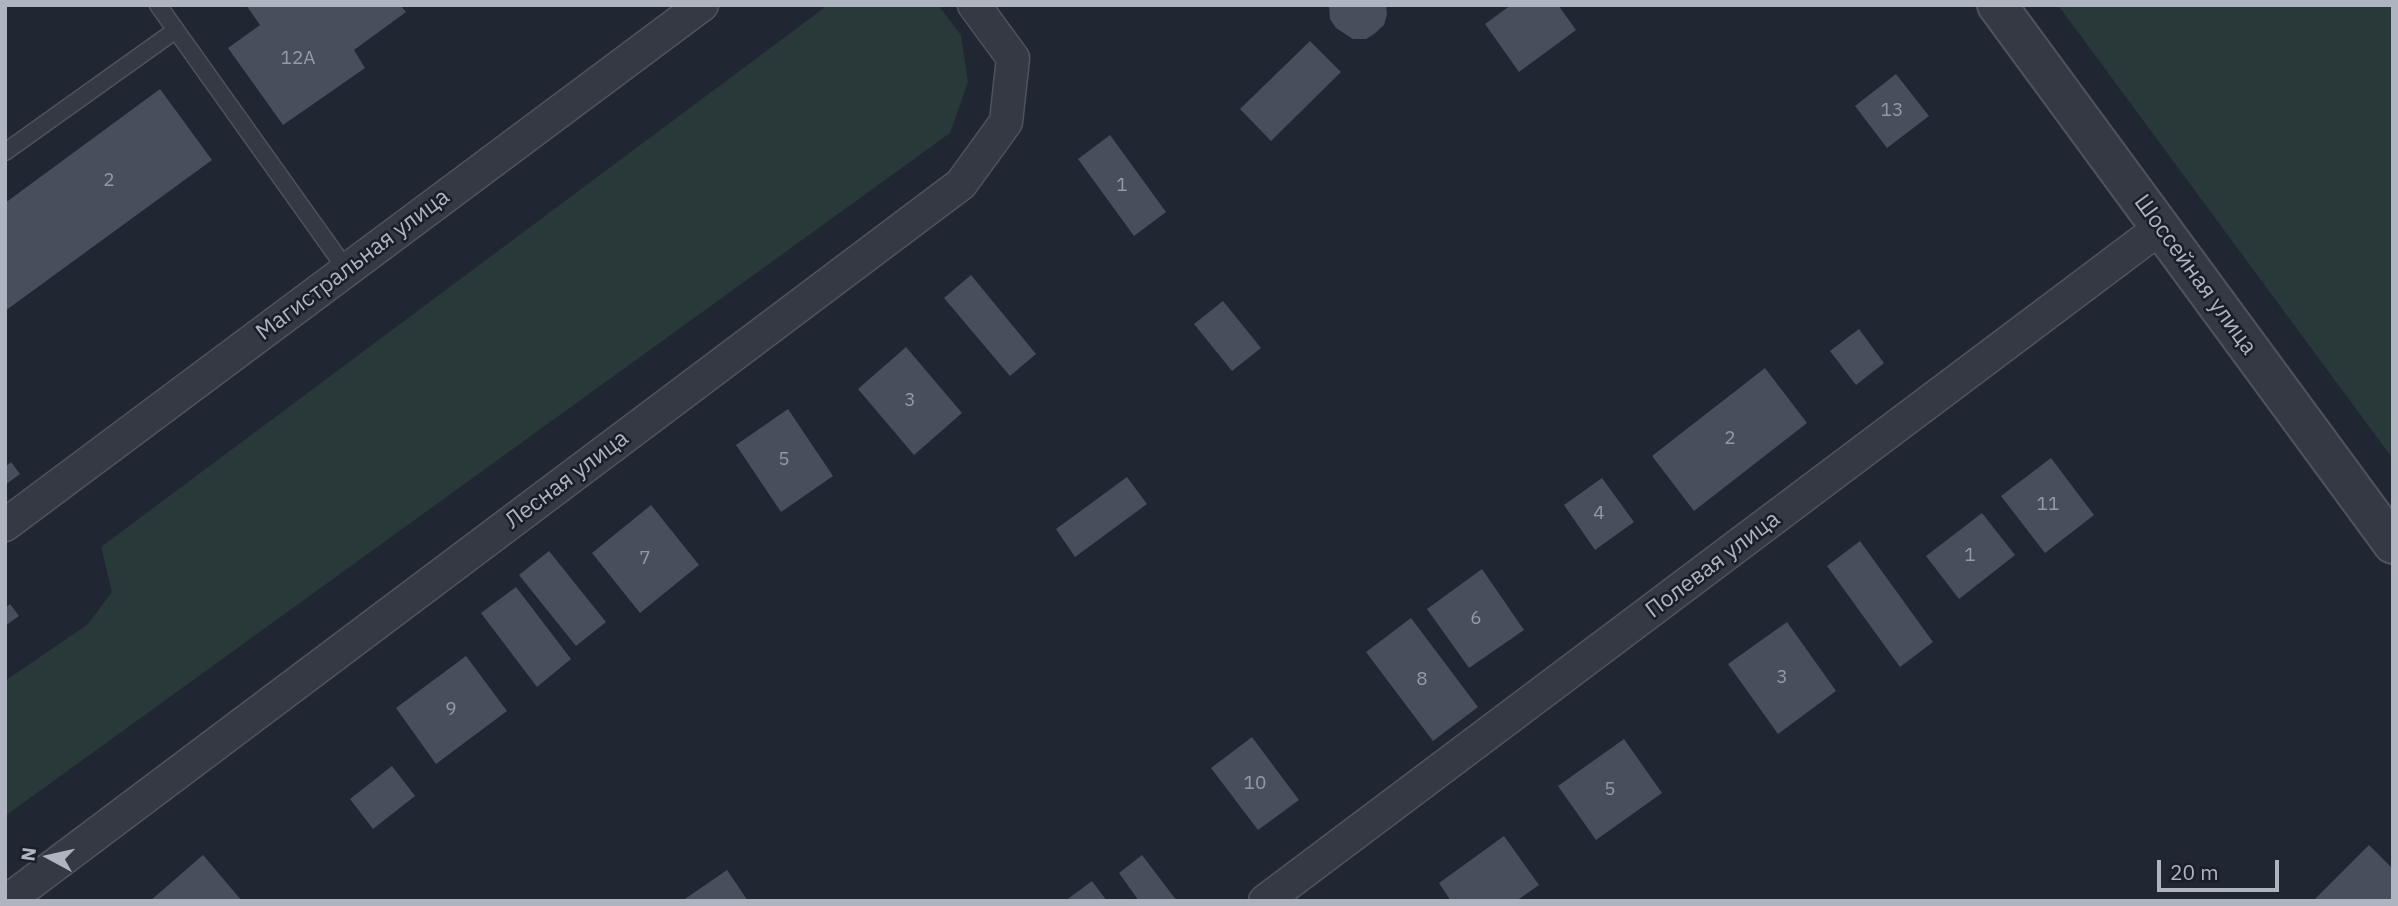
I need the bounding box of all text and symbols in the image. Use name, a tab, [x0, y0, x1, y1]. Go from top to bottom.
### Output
house number: 12А	[281, 48, 315, 70]
house number: 13	[1881, 100, 1903, 122]
house number: 2	[103, 170, 115, 192]
house number: 1	[1116, 175, 1128, 197]
street label: Магистральная улица	[251, 183, 455, 347]
street label: Шоссейная улица	[2128, 190, 2262, 360]
house number: 3	[904, 390, 916, 412]
street label: Лесная улица	[500, 425, 634, 535]
house number: 2	[1724, 428, 1736, 450]
house number: 5	[778, 449, 790, 471]
house number: 11	[2037, 494, 2059, 516]
house number: 4	[1593, 503, 1605, 525]
street label: Полевая улица	[1640, 506, 1786, 624]
house number: 1	[1964, 545, 1976, 567]
house number: 7	[639, 548, 651, 570]
house number: 6	[1470, 608, 1482, 630]
house number: 3	[1776, 667, 1788, 689]
house number: 8	[1416, 669, 1428, 691]
house number: 9	[445, 699, 457, 721]
house number: 10	[1244, 773, 1266, 795]
house number: 5	[1604, 779, 1616, 801]
north arrow	[14, 822, 84, 892]
text: N	[15, 846, 41, 863]
scale bar	[2160, 846, 2282, 890]
text: 20 m	[2170, 858, 2219, 886]

